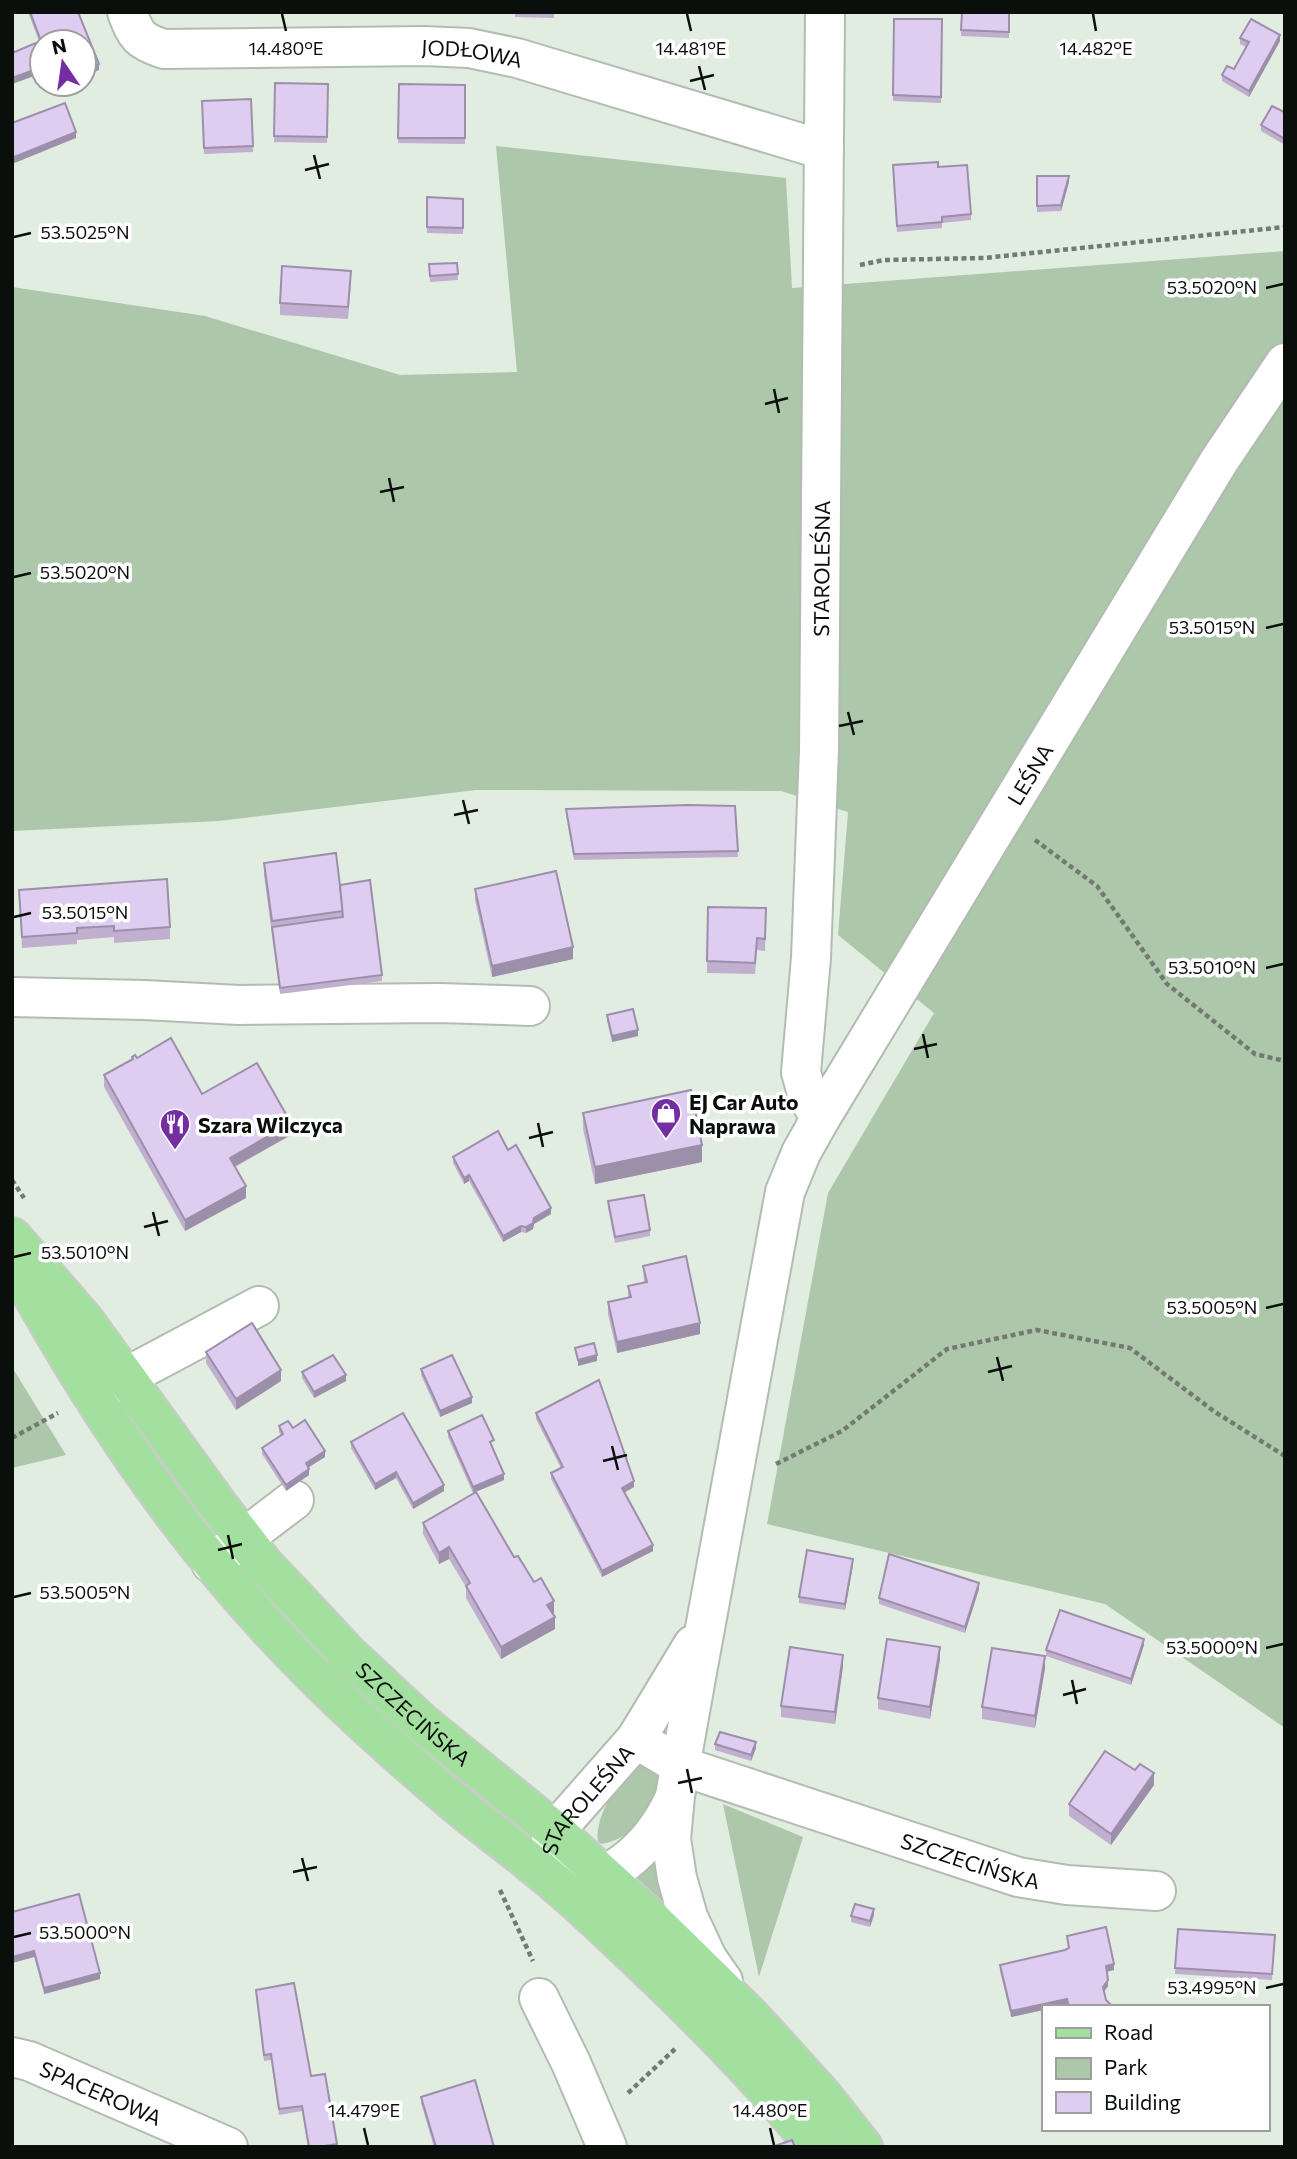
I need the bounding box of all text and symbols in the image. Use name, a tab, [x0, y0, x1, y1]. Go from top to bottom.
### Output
north arrow	[28, 28, 98, 98]
text: N	[50, 33, 69, 59]
street label: JODŁOWA	[421, 33, 525, 71]
text: 14.480°E	[249, 37, 323, 59]
text: 14.481°E	[655, 37, 727, 59]
text: 14.482°E	[1059, 37, 1133, 59]
text: 53.5025°N	[41, 221, 129, 243]
text: 53.5020°N	[1167, 276, 1257, 298]
street label: STAROLEŚNA	[807, 500, 834, 637]
text: 53.5020°N	[40, 561, 130, 583]
text: 53.5015°N	[1169, 616, 1255, 638]
street label: LEŚNA	[1001, 739, 1057, 809]
text: 53.5015°N	[42, 901, 128, 923]
text: 53.5010°N	[1168, 956, 1256, 978]
place label: EJ Car Auto Naprawa	[689, 1089, 799, 1138]
shop icon: EJ Car Auto Naprawa	[649, 1096, 683, 1140]
restaurant icon: Szara Wilczyca	[158, 1107, 192, 1151]
place label: Szara Wilczyca	[198, 1112, 343, 1137]
text: 53.5010°N	[41, 1241, 129, 1263]
text: 53.5005°N	[1167, 1296, 1257, 1318]
text: 53.5005°N	[40, 1581, 130, 1603]
text: 53.5000°N	[1166, 1636, 1258, 1658]
street label: SZCZECIŃSKA	[352, 1656, 476, 1770]
street label: STAROLEŚNA	[536, 1739, 638, 1857]
street label: SZCZECIŃSKA	[898, 1827, 1042, 1893]
text: 53.5000°N	[39, 1921, 131, 1943]
text: 53.4995°N	[1167, 1976, 1257, 1998]
legend	[1042, 2005, 1269, 2131]
text: Road	[1104, 2019, 1153, 2044]
text: Park	[1104, 2054, 1148, 2079]
street label: SPACEROWA	[36, 2055, 166, 2129]
text: Building	[1104, 2089, 1181, 2114]
text: 14.479°E	[328, 2099, 400, 2121]
text: 14.480°E	[733, 2099, 807, 2121]

